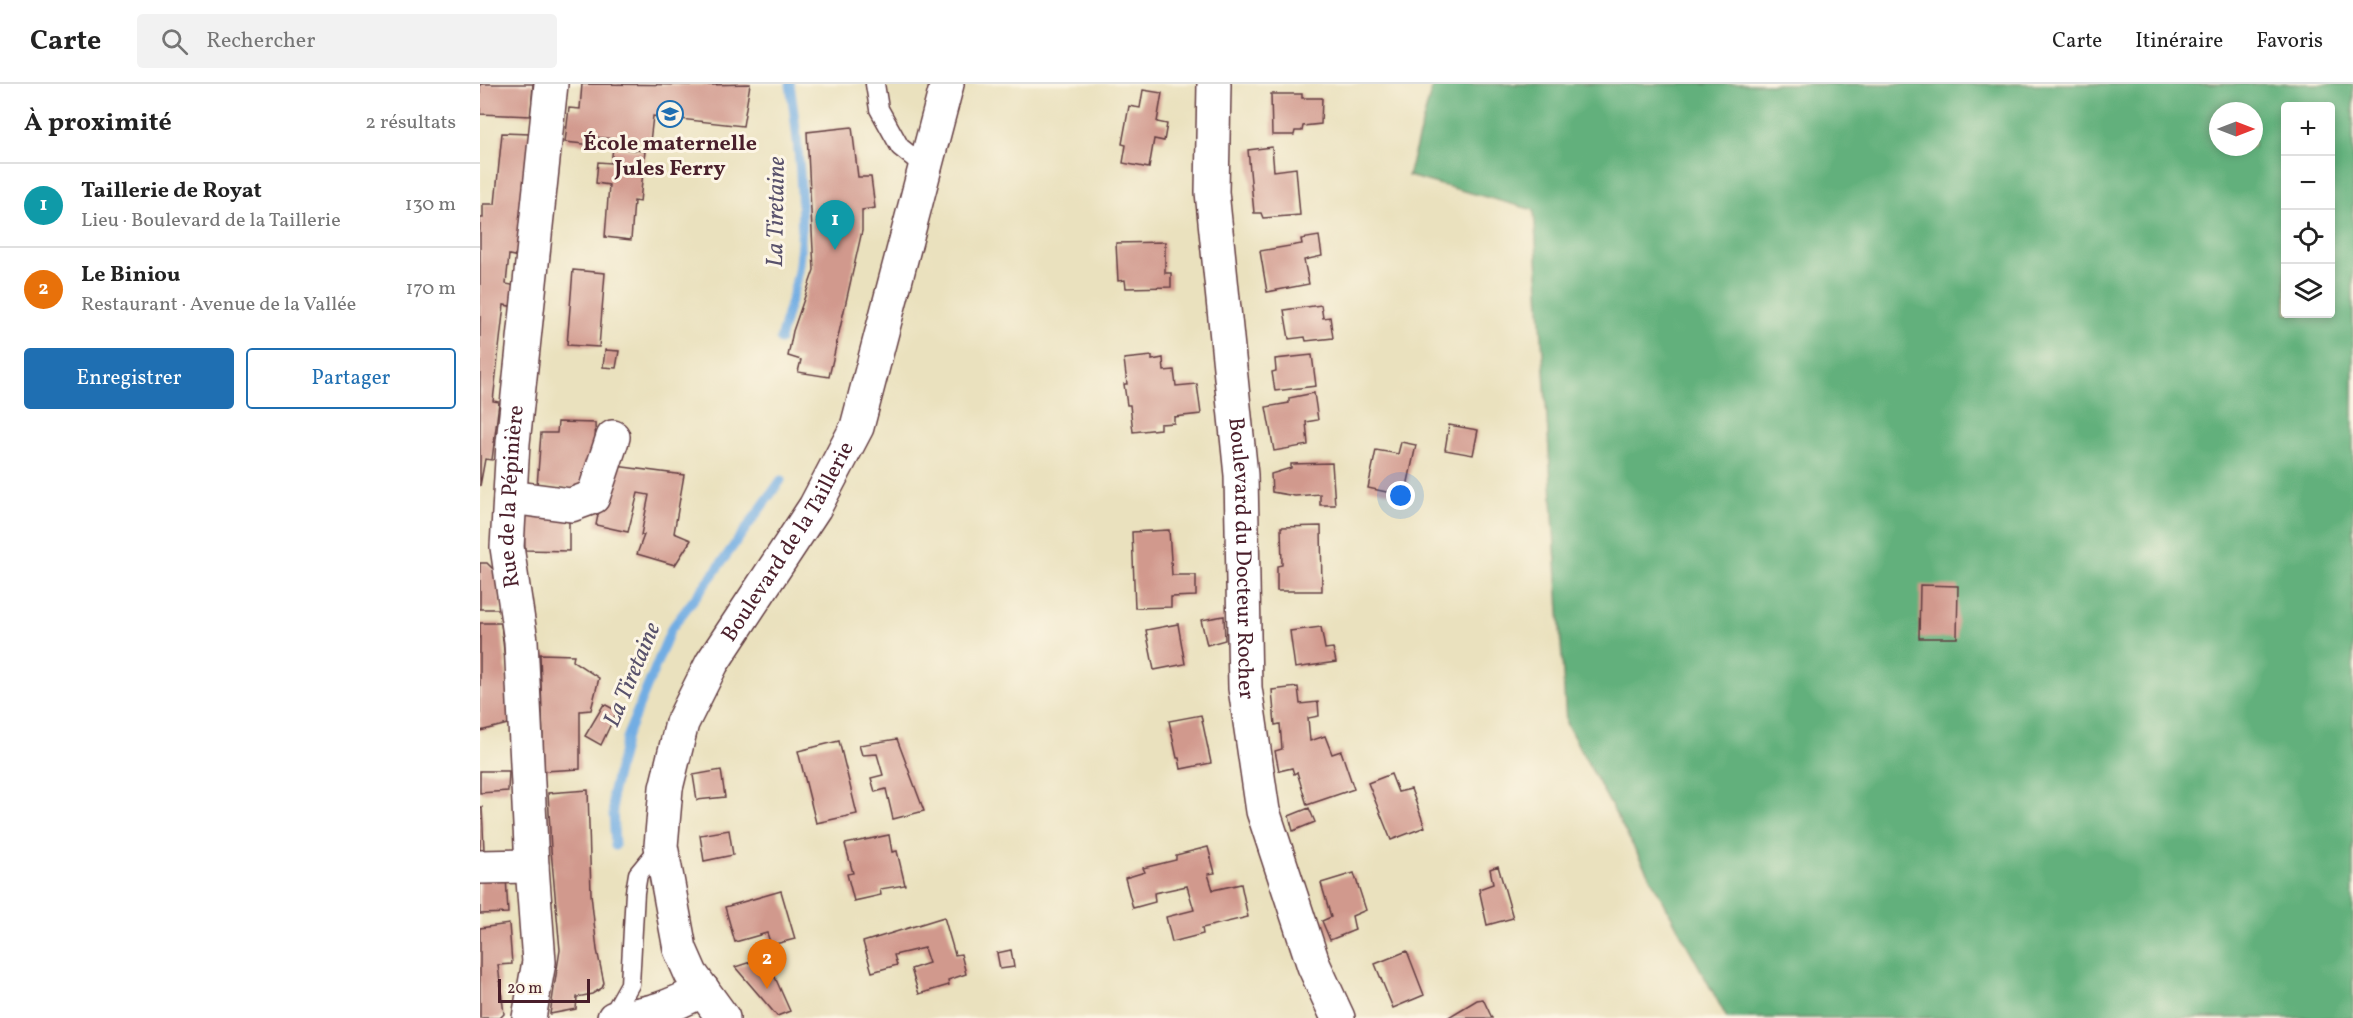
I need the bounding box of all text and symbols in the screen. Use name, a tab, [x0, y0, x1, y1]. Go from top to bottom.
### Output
search box	[137, 14, 557, 68]
text: Carte	[30, 22, 101, 61]
icon: search	[158, 25, 191, 58]
text: Rechercher	[206, 26, 315, 57]
text: Carte	[2052, 27, 2102, 56]
text: Itinéraire	[2135, 27, 2223, 56]
text: Favoris	[2256, 27, 2323, 56]
school or university icon: École maternelle Jules Ferry	[655, 99, 685, 129]
north arrow	[2209, 102, 2263, 156]
map controls	[2281, 102, 2335, 318]
button: +	[2281, 102, 2335, 156]
text: À proximité	[24, 105, 172, 141]
text: 2 résultats	[365, 109, 456, 137]
place label: École maternelle Jules Ferry	[583, 129, 757, 185]
water label: La Tiretaine	[759, 156, 795, 268]
button: −	[2281, 156, 2335, 210]
text: Taillerie de Royat	[81, 176, 262, 207]
text: 1	[39, 191, 48, 219]
text: 130 m	[405, 191, 456, 219]
pin: 1	[816, 200, 854, 250]
text: Lieu · Boulevard de la Taillerie	[81, 207, 341, 235]
button: locate	[2281, 210, 2335, 264]
text: Le Biniou	[81, 260, 180, 291]
button: layers	[2281, 264, 2335, 318]
text: 2	[38, 275, 49, 303]
text: 170 m	[406, 275, 456, 303]
text: Restaurant · Avenue de la Vallée	[81, 291, 356, 319]
button: Enregistrer	[24, 348, 234, 409]
button: Partager	[246, 348, 456, 409]
street label: Rue de la Pépinière	[491, 403, 532, 590]
street label: Boulevard du Docteur Rocher	[1220, 416, 1262, 702]
street label: Boulevard de la Taillerie	[714, 436, 862, 648]
your location	[1386, 481, 1415, 510]
water label: La Tiretaine	[596, 617, 670, 733]
pin: 2	[748, 940, 786, 989]
scale bar	[498, 976, 590, 1004]
text: 20 m	[507, 978, 542, 1000]

